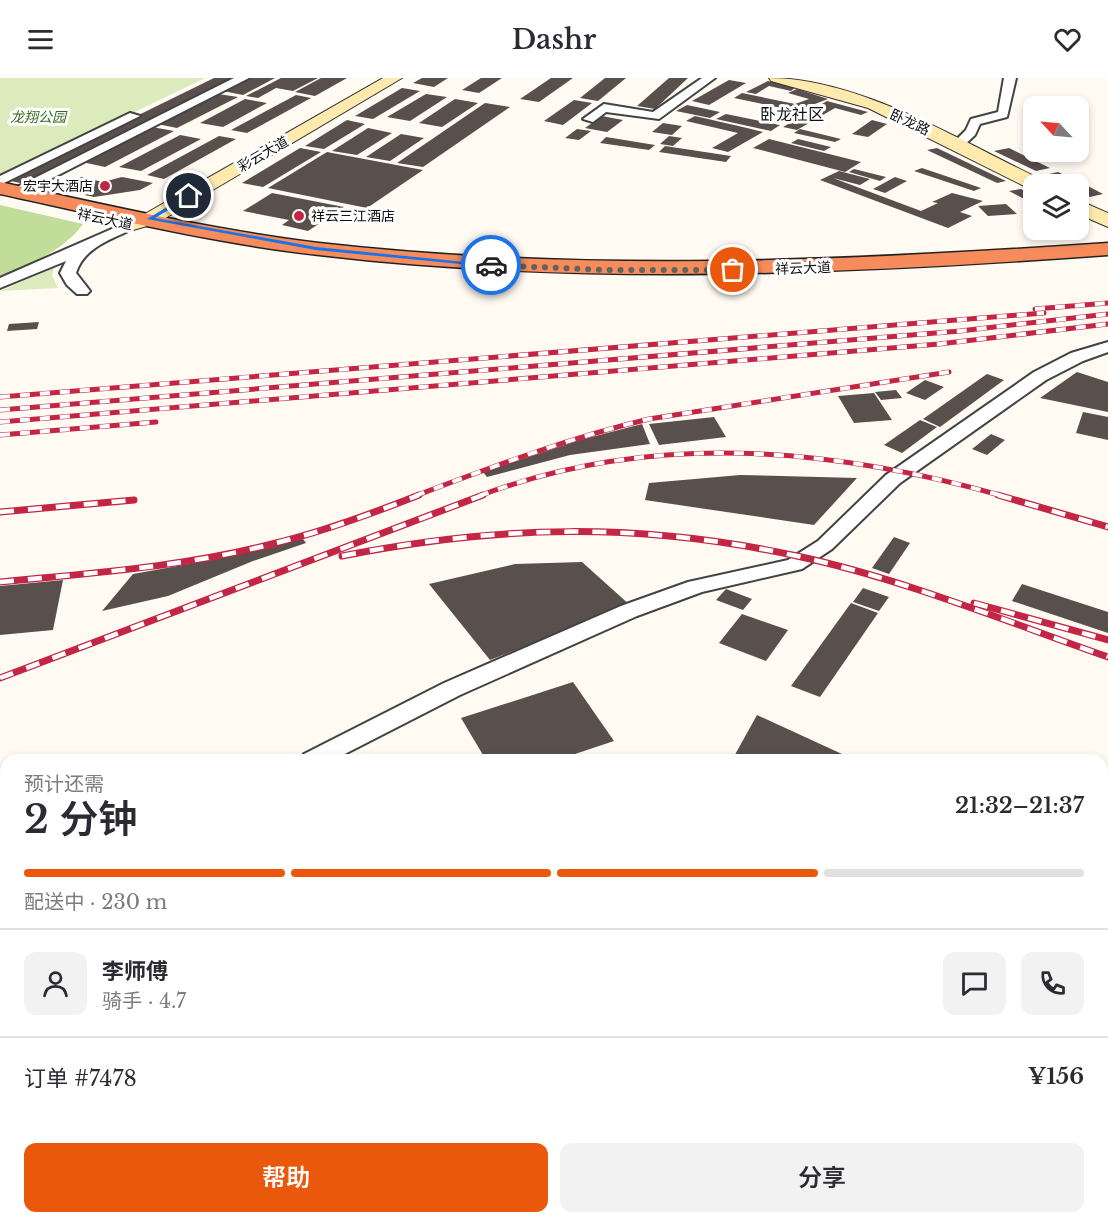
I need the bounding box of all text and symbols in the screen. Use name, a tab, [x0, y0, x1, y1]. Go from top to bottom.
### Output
icon: menu	[24, 23, 57, 56]
text: Dashr	[512, 23, 596, 56]
icon: heart	[1051, 23, 1084, 56]
north arrow	[1023, 96, 1089, 162]
map controls	[1023, 96, 1089, 240]
district label: 卧龙社区	[760, 104, 824, 124]
street label: 卧龙路	[887, 105, 933, 139]
park label: 龙翔公园	[10, 108, 68, 126]
street label: 彩云大道	[234, 132, 292, 176]
pin	[163, 170, 214, 221]
button: layers	[1023, 174, 1089, 240]
place label: 宏宇大酒店	[23, 177, 93, 195]
marker: 宏宇大酒店	[98, 179, 112, 193]
icon: home	[172, 179, 205, 212]
street label: 祥云大道	[76, 204, 134, 234]
place label: 祥云三江酒店	[311, 207, 395, 225]
marker: 祥云三江酒店	[292, 209, 306, 223]
courier	[461, 235, 521, 295]
pin	[707, 244, 758, 295]
icon: car	[475, 249, 508, 282]
icon: bag	[716, 253, 749, 286]
street label: 祥云大道	[775, 258, 831, 278]
text: 预计还需	[24, 772, 104, 796]
text: 21:32–21:37	[955, 792, 1084, 819]
text: 2 分钟	[24, 795, 138, 844]
text: 配送中 · 230 m	[24, 890, 167, 914]
button: person	[24, 952, 87, 1015]
button: chat	[943, 952, 1006, 1015]
button: phone	[1021, 952, 1084, 1015]
text: 李师傅	[102, 958, 168, 985]
text: 骑手 · 4.7	[102, 989, 186, 1013]
text: ¥156	[1028, 1063, 1084, 1090]
text: 订单 #7478	[24, 1065, 137, 1092]
button: 帮助	[24, 1143, 548, 1212]
button: 分享	[560, 1143, 1084, 1212]

